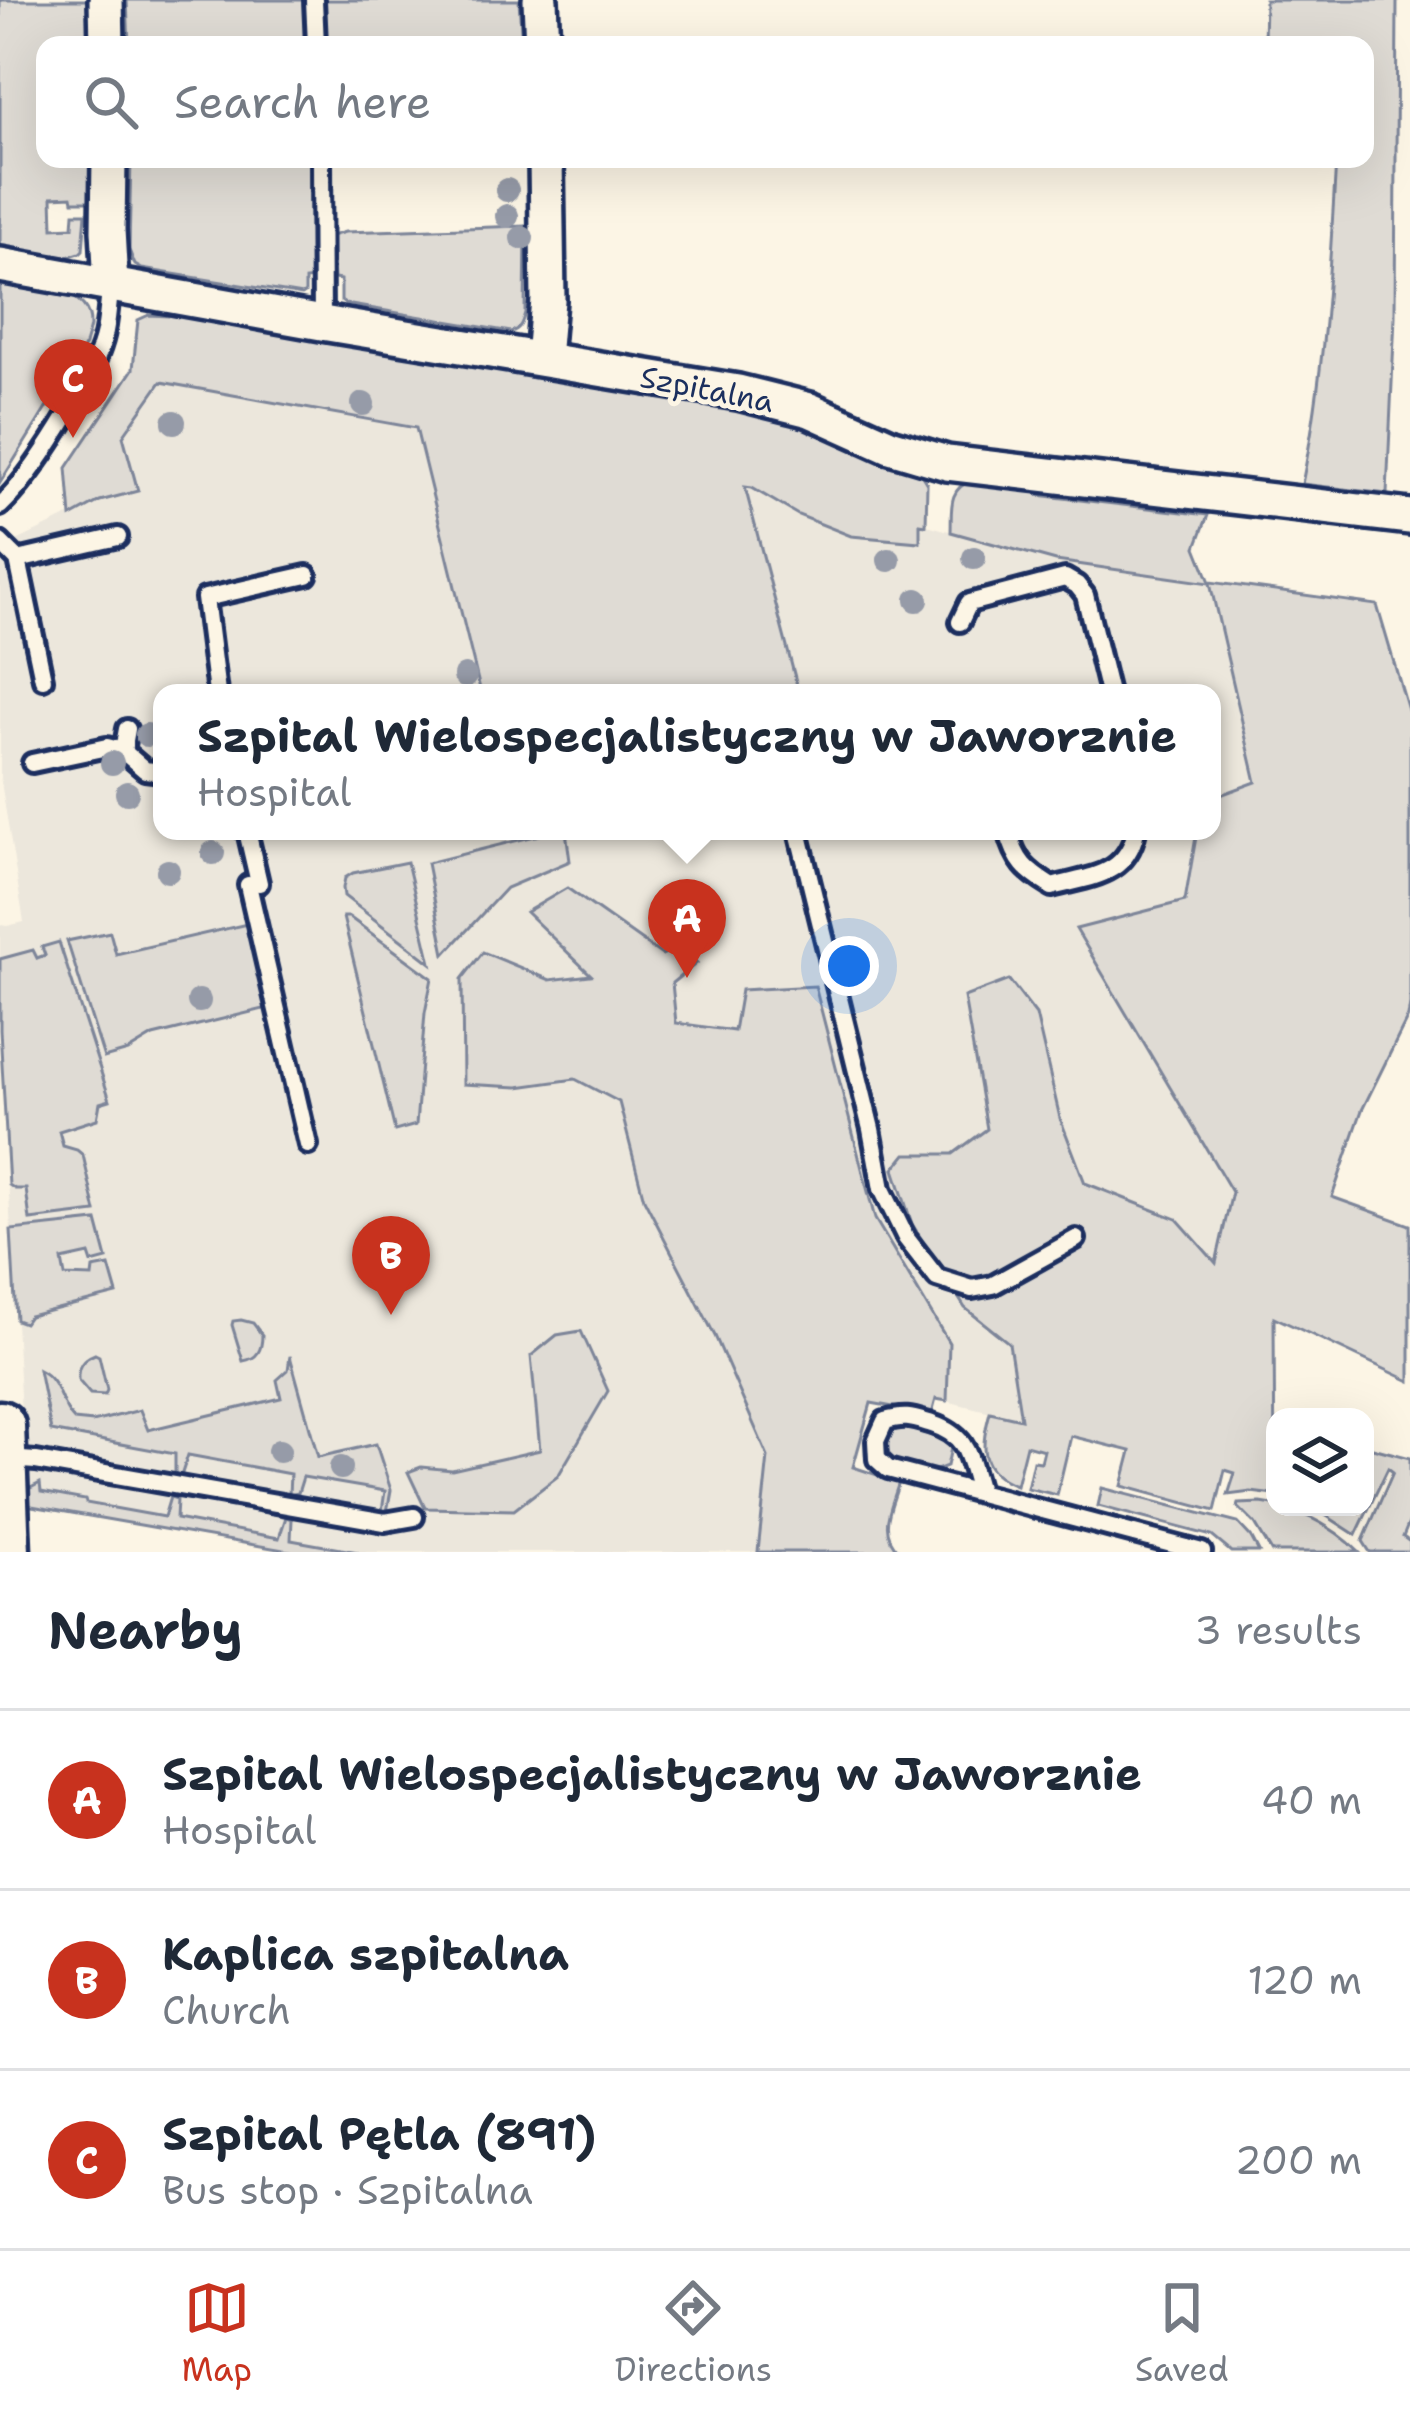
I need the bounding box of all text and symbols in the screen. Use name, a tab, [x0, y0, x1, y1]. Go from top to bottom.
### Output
search box	[36, 36, 1374, 168]
icon: search	[78, 69, 144, 135]
text: Search here	[174, 72, 431, 132]
pin: C	[34, 339, 112, 438]
street label: Szpitalna	[637, 356, 778, 422]
popup	[153, 684, 1221, 840]
text: Szpital Wielospecjalistyczny w Jaworznie	[197, 706, 1177, 766]
text: Hospital	[197, 766, 351, 818]
pin: A	[648, 879, 726, 978]
your location	[819, 936, 879, 996]
pin: B	[352, 1216, 430, 1315]
map controls	[1266, 1408, 1374, 1516]
button: layers	[1266, 1408, 1374, 1516]
text: Nearby	[48, 1596, 243, 1664]
text: 3 results	[1195, 1604, 1362, 1656]
text: Szpital Wielospecjalistyczny w Jaworznie	[162, 1744, 1142, 1804]
text: A	[72, 1774, 102, 1826]
text: 40 m	[1261, 1774, 1362, 1826]
text: Hospital	[162, 1804, 316, 1856]
text: Kaplica szpitalna	[162, 1924, 569, 1984]
text: B	[75, 1954, 99, 2006]
text: 120 m	[1247, 1954, 1362, 2006]
text: Church	[162, 1984, 291, 2036]
text: Szpital Pętla (891)	[162, 2104, 596, 2164]
text: C	[75, 2134, 99, 2186]
text: 200 m	[1235, 2134, 1362, 2186]
text: Bus stop · Szpitalna	[162, 2164, 533, 2216]
tab: Map	[181, 2275, 252, 2392]
tab: Directions	[615, 2275, 772, 2392]
tab: Saved	[1135, 2275, 1229, 2392]

